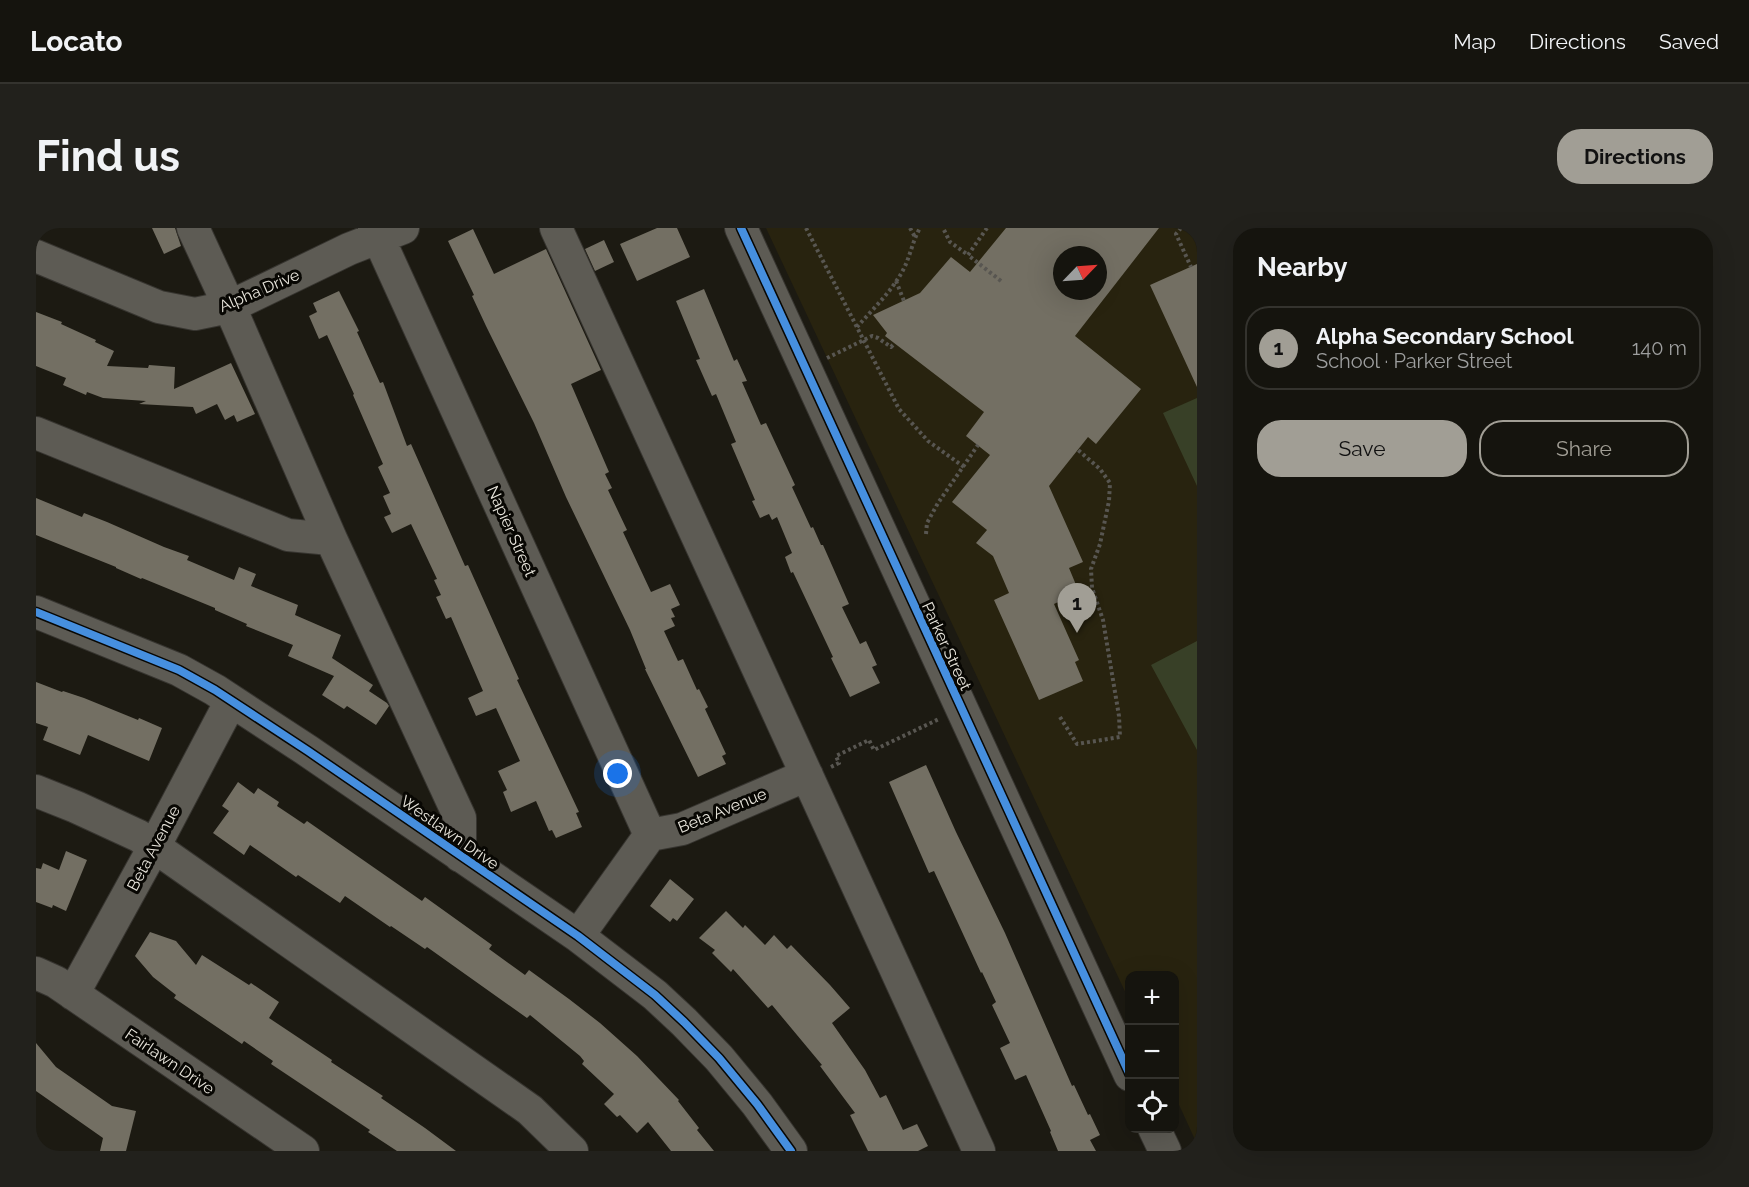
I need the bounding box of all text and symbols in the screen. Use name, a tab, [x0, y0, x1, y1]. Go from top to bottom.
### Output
text: Locato	[30, 25, 122, 58]
text: Map	[1453, 29, 1496, 54]
text: Directions	[1529, 29, 1626, 54]
text: Saved	[1659, 29, 1719, 54]
button: Directions	[1557, 129, 1713, 184]
text: Find us	[36, 132, 180, 181]
north arrow	[1053, 246, 1107, 300]
text: Nearby	[1257, 252, 1347, 282]
street label: Alpha Drive	[216, 265, 302, 316]
text: Alpha Secondary School	[1316, 323, 1573, 349]
text: 1	[1274, 336, 1283, 360]
text: 140 m	[1632, 336, 1687, 360]
text: School · Parker Street	[1316, 349, 1513, 373]
button: Save	[1257, 420, 1467, 477]
button: Share	[1479, 420, 1689, 477]
street label: Napier Street	[483, 483, 540, 580]
pin: 1	[1058, 584, 1096, 633]
street label: Parker Street	[918, 599, 976, 694]
your location	[603, 759, 632, 788]
street label: Beta Avenue	[675, 784, 769, 837]
street label: Westlawn Drive	[397, 791, 502, 873]
street label: Beta Avenue	[123, 802, 184, 894]
map controls	[1125, 971, 1179, 1133]
button: +	[1125, 971, 1179, 1025]
street label: Fairlawn Drive	[121, 1025, 218, 1098]
button: −	[1125, 1025, 1179, 1079]
button: locate	[1125, 1079, 1179, 1133]

